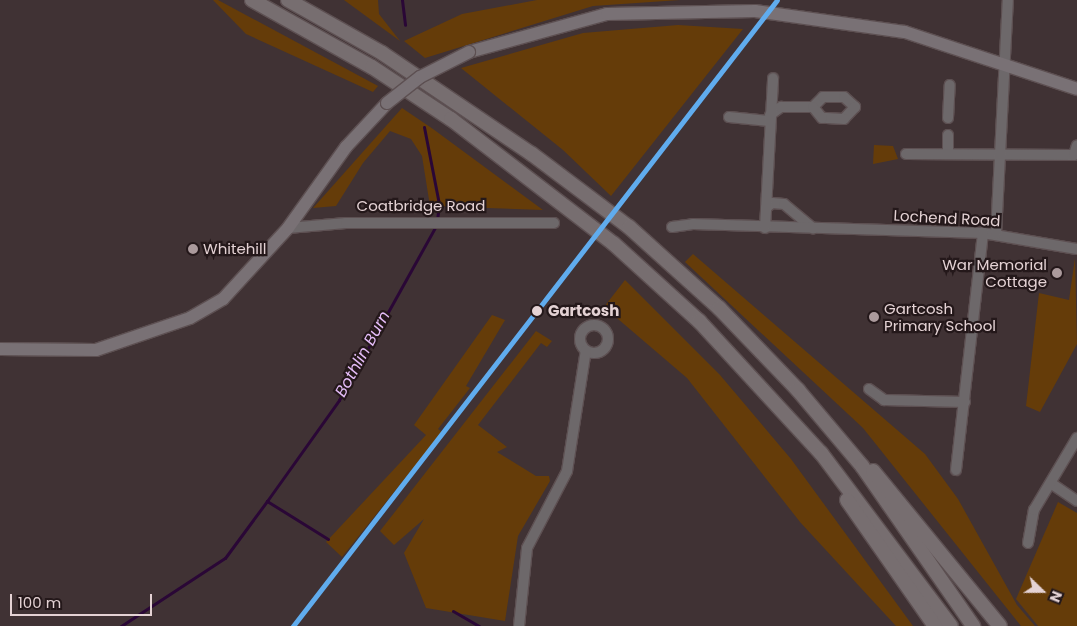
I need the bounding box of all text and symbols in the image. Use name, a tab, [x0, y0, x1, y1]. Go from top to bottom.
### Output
street label: Coatbridge Road	[357, 197, 485, 215]
street label: Lochend Road	[893, 206, 1001, 230]
place label: Whitehill	[203, 240, 266, 258]
marker: Whitehill	[187, 243, 199, 255]
place label: War Memorial Cottage	[942, 255, 1047, 290]
marker: War Memorial Cottage	[1051, 267, 1063, 279]
place label: Gartcosh Primary School	[884, 299, 996, 334]
place label: Gartcosh	[548, 302, 619, 320]
marker: Gartcosh	[530, 304, 544, 318]
water label: Bothlin Burn	[332, 308, 394, 400]
marker: Gartcosh Primary School	[868, 311, 880, 323]
north arrow	[1017, 566, 1067, 616]
scale bar	[12, 584, 155, 616]
text: N	[1045, 588, 1067, 605]
text: 100 m	[18, 592, 61, 613]

